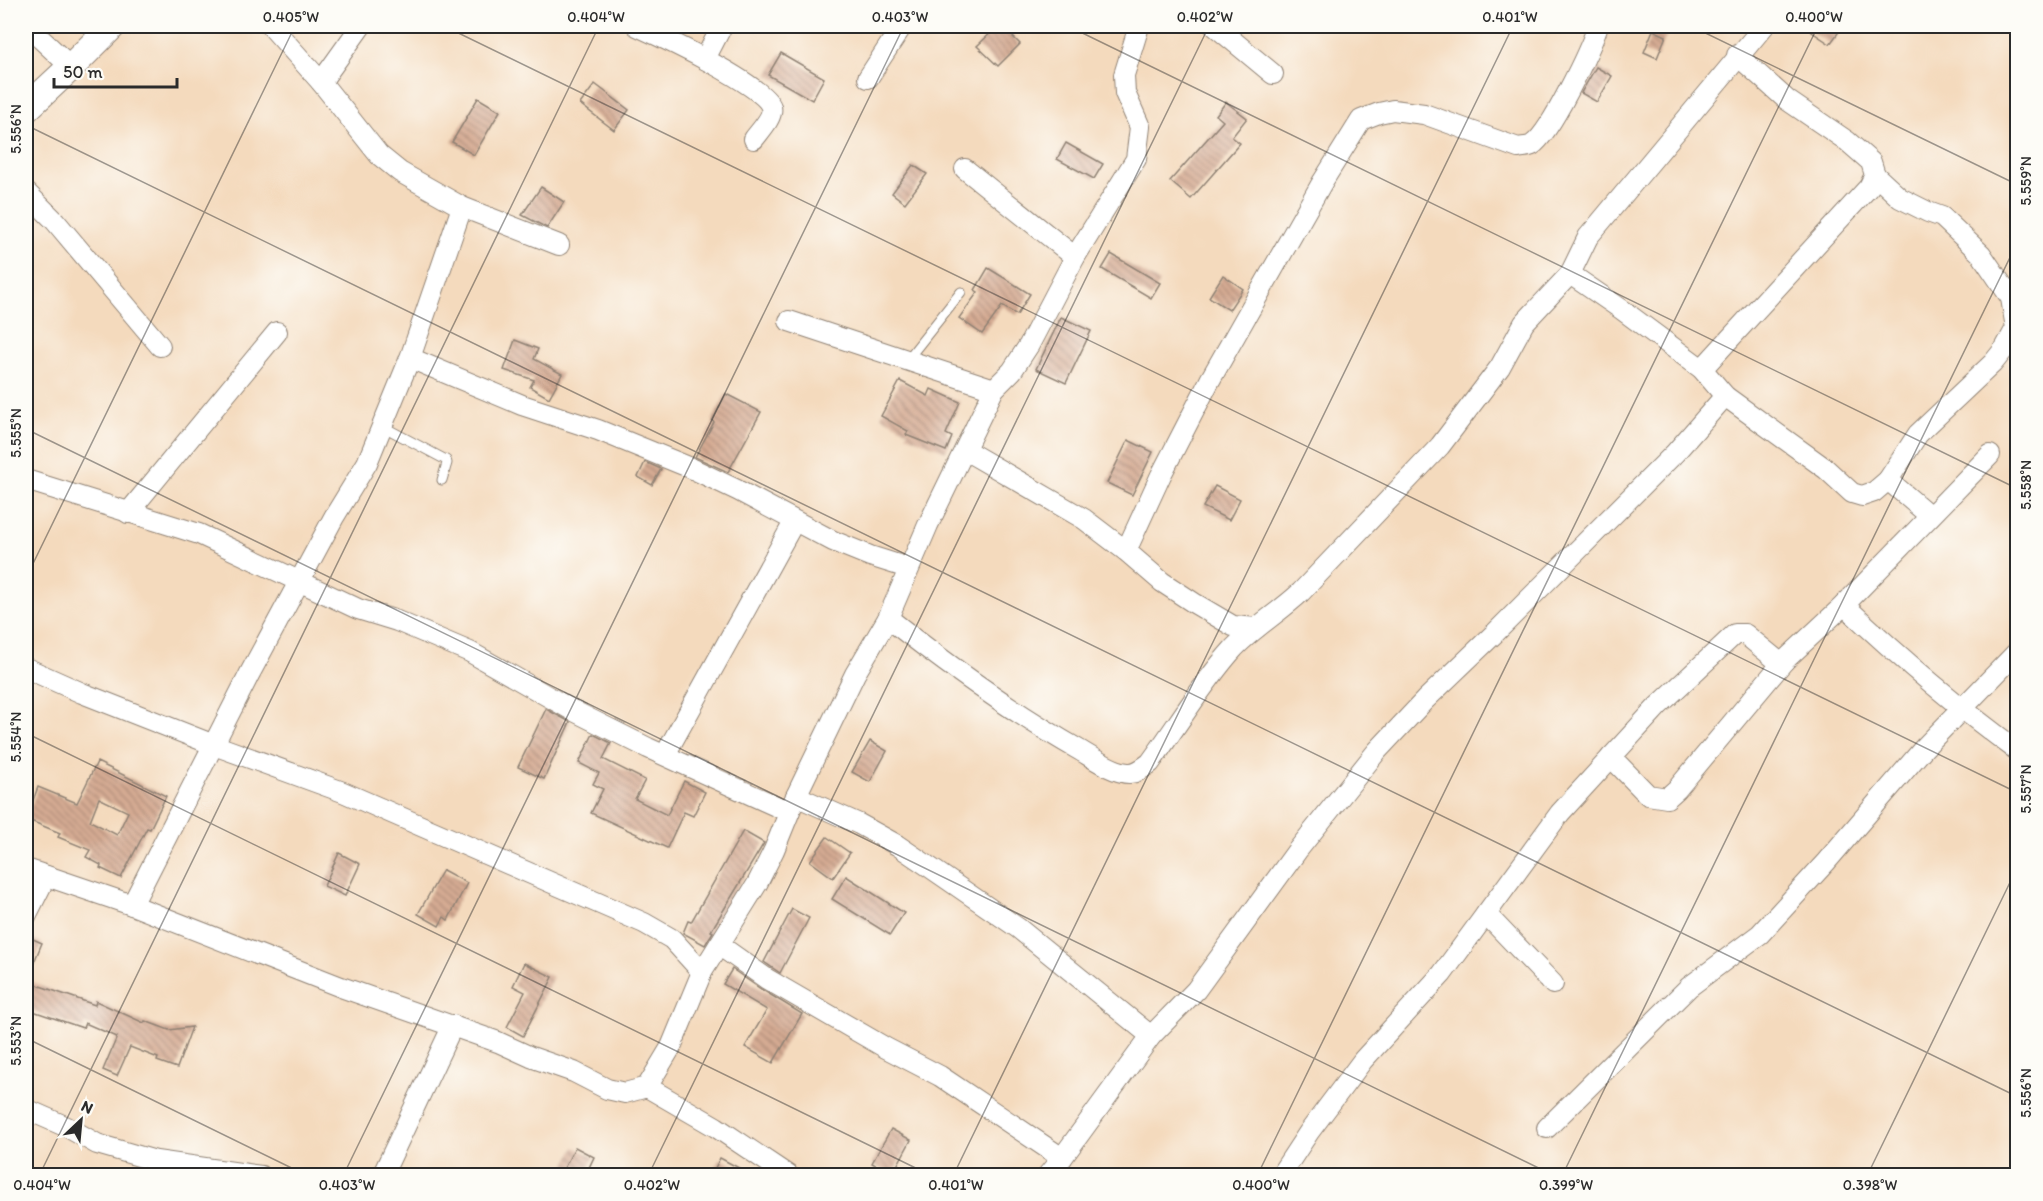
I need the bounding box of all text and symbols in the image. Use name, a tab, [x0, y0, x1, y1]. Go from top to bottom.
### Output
text: 0.405°W	[263, 8, 319, 26]
text: 0.404°W	[567, 8, 625, 26]
text: 0.403°W	[872, 8, 928, 26]
text: 0.402°W	[1177, 8, 1233, 26]
text: 0.401°W	[1482, 8, 1538, 26]
text: 0.400°W	[1785, 8, 1843, 26]
scale bar	[54, 51, 177, 89]
text: 50 m	[63, 61, 103, 83]
text: 5.556°N	[7, 104, 25, 154]
text: 5.559°N	[2017, 156, 2035, 206]
text: 5.555°N	[7, 408, 25, 458]
text: 5.558°N	[2017, 460, 2035, 510]
text: 5.554°N	[7, 712, 25, 762]
text: 5.557°N	[2017, 764, 2035, 814]
text: 5.553°N	[7, 1016, 25, 1066]
text: 5.556°N	[2017, 1068, 2035, 1118]
north arrow	[51, 1090, 111, 1150]
text: N	[78, 1096, 96, 1118]
text: 0.404°W	[13, 1176, 71, 1194]
text: 0.403°W	[319, 1176, 375, 1194]
text: 0.402°W	[624, 1176, 680, 1194]
text: 0.401°W	[928, 1176, 984, 1194]
text: 0.400°W	[1232, 1176, 1290, 1194]
text: 0.399°W	[1539, 1176, 1593, 1194]
text: 0.398°W	[1843, 1176, 1897, 1194]

